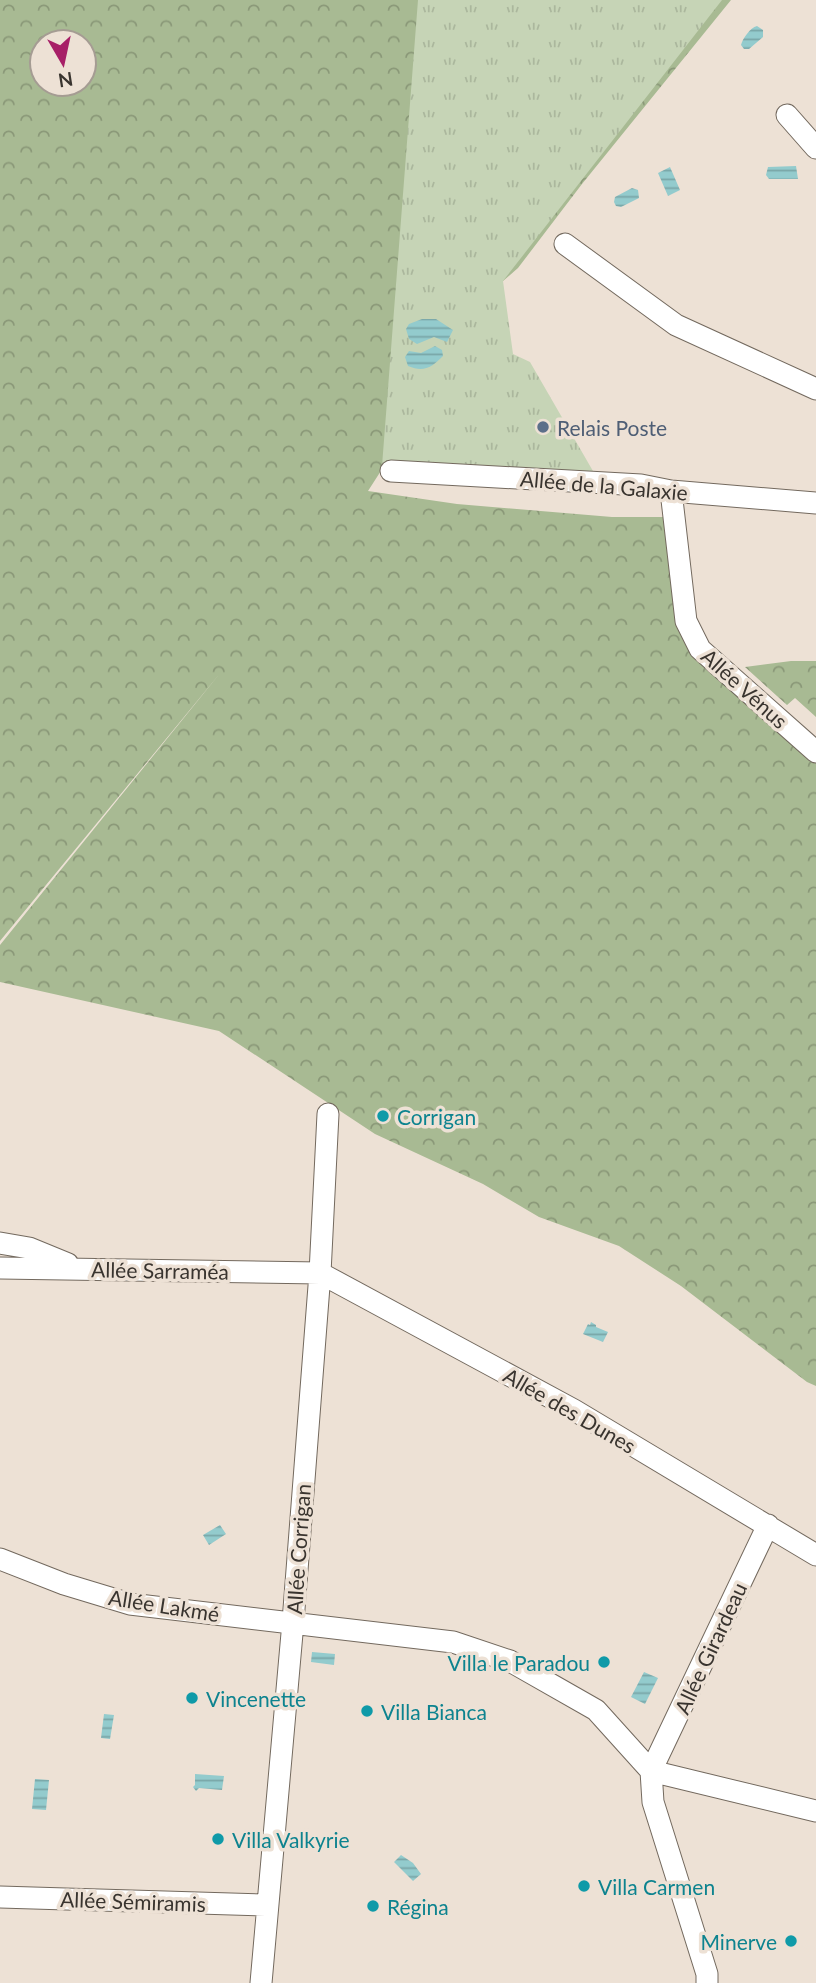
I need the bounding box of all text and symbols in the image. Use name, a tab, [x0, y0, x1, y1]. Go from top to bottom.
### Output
north arrow	[28, 28, 98, 98]
text: N	[57, 68, 75, 93]
place label: Relais Poste	[557, 415, 667, 440]
marker: Relais Poste	[535, 419, 551, 435]
street label: Allée de la Galaxie	[519, 465, 689, 505]
street label: Allée Vénus	[697, 643, 793, 733]
place label: Corrigan	[397, 1104, 476, 1129]
marker: Corrigan	[375, 1108, 391, 1124]
street label: Allée Sarraméa	[91, 1256, 229, 1284]
street label: Allée des Dunes	[500, 1362, 640, 1458]
street label: Allée Corrigan	[281, 1483, 315, 1615]
street label: Allée Girardeau	[669, 1578, 751, 1718]
street label: Allée Lakmé	[107, 1584, 221, 1626]
place label: Villa le Paradou	[448, 1650, 590, 1675]
marker: Villa le Paradou	[596, 1654, 612, 1670]
place label: Vincenette	[206, 1686, 306, 1711]
marker: Vincenette	[184, 1690, 200, 1706]
place label: Villa Bianca	[381, 1699, 487, 1724]
marker: Villa Bianca	[359, 1703, 375, 1719]
place label: Villa Valkyrie	[232, 1827, 350, 1852]
marker: Villa Valkyrie	[210, 1831, 226, 1847]
place label: Villa Carmen	[598, 1874, 715, 1899]
marker: Villa Carmen	[576, 1878, 592, 1894]
street label: Allée Sémiramis	[60, 1886, 206, 1916]
place label: Régina	[387, 1894, 449, 1919]
marker: Régina	[365, 1898, 381, 1914]
place label: Minerve	[701, 1929, 777, 1954]
marker: Minerve	[783, 1933, 799, 1949]

